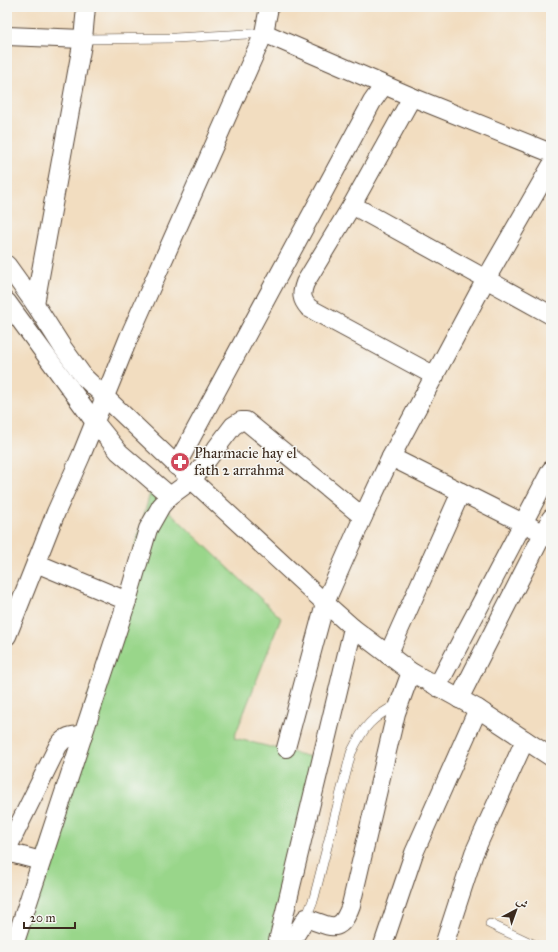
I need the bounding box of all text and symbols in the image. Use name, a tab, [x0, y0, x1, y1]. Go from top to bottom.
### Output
place label: Pharmacie hay el fath 2 arrahma	[194, 444, 298, 479]
pharmacy icon: Pharmacie hay el fath 2 arrahma	[169, 451, 191, 473]
north arrow	[496, 890, 536, 930]
text: ش	[514, 894, 531, 911]
scale bar	[24, 904, 75, 930]
text: 20 m	[30, 911, 56, 925]

